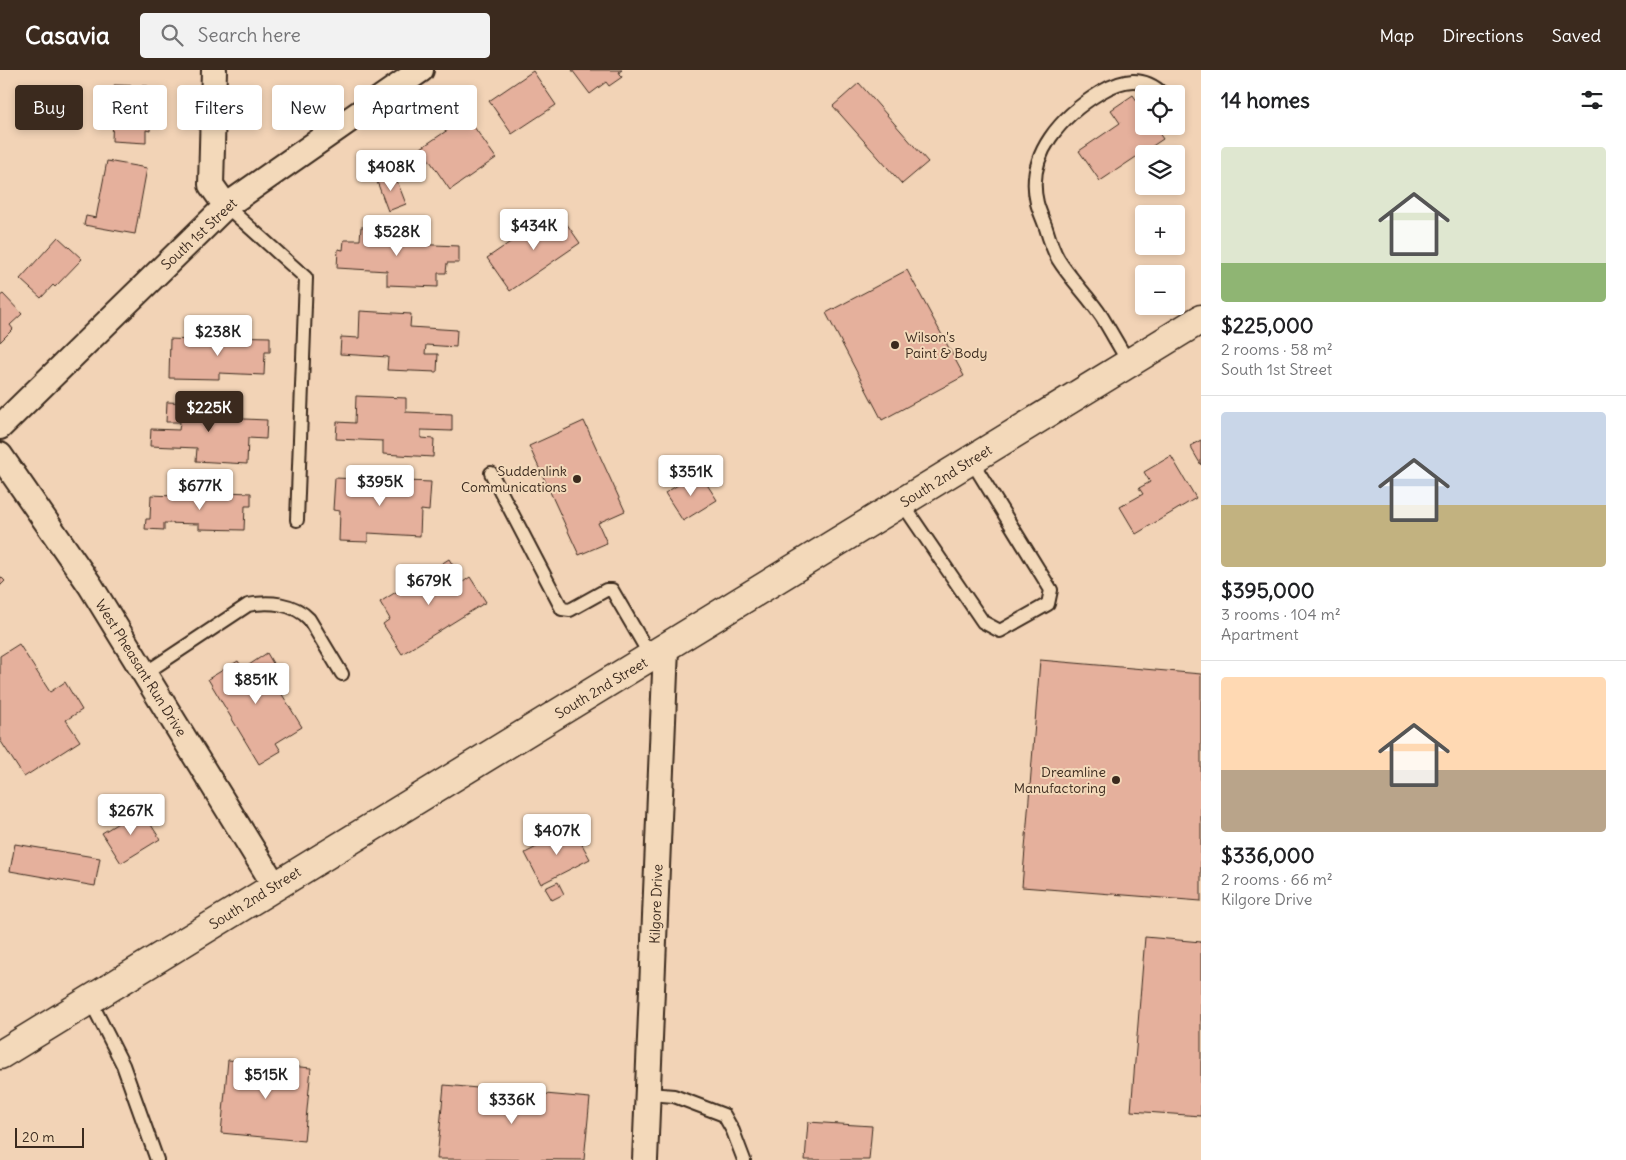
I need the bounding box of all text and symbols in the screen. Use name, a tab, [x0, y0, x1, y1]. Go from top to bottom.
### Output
search box	[140, 13, 490, 58]
text: Casavia	[25, 20, 110, 50]
icon: search	[158, 21, 186, 49]
text: Search here	[198, 23, 301, 47]
text: Map	[1379, 24, 1414, 47]
text: Directions	[1442, 24, 1524, 47]
text: Saved	[1552, 24, 1601, 47]
chip: Buy	[15, 85, 83, 130]
chip: Rent	[93, 85, 167, 130]
chip: Filters	[177, 85, 262, 130]
chip: New	[272, 85, 344, 130]
chip: Apartment	[354, 85, 477, 130]
map controls	[1135, 85, 1185, 315]
button: locate	[1135, 85, 1185, 135]
icon: filters	[1578, 86, 1606, 114]
text: 14 homes	[1221, 87, 1310, 114]
button: layers	[1135, 145, 1185, 195]
pin: $408K	[356, 150, 426, 192]
text: $408K	[367, 156, 415, 176]
icon: home	[1369, 179, 1459, 269]
street label: South 1st Street	[157, 194, 241, 274]
button: +	[1135, 205, 1185, 255]
pin: $434K	[499, 208, 569, 251]
pin: $528K	[362, 214, 432, 257]
text: $434K	[511, 215, 557, 235]
text: $528K	[374, 221, 420, 241]
button: −	[1135, 265, 1185, 315]
text: $225,000	[1221, 312, 1314, 339]
pin: $238K	[183, 314, 253, 357]
text: $238K	[195, 321, 241, 341]
place label: Wilson's Paint & Body	[905, 328, 988, 362]
marker: Wilson's Paint & Body	[889, 339, 901, 351]
text: 2 rooms · 58 m²	[1221, 339, 1333, 359]
text: South 1st Street	[1221, 359, 1332, 379]
pin: $225K	[174, 390, 244, 433]
text: $225K	[186, 397, 232, 417]
street label: South 2nd Street	[897, 440, 995, 511]
icon: home	[1369, 445, 1459, 535]
pin: $351K	[656, 454, 726, 497]
text: $351K	[669, 461, 713, 481]
place label: Suddenlink Communications	[461, 462, 567, 496]
pin: $395K	[345, 464, 415, 507]
pin: $677K	[165, 468, 235, 511]
text: $395K	[357, 471, 403, 491]
marker: Suddenlink Communications	[571, 473, 583, 485]
text: $677K	[178, 475, 222, 495]
pin: $679K	[394, 564, 464, 606]
text: $679K	[406, 570, 452, 590]
text: $395,000	[1221, 577, 1315, 604]
street label: West Pheasant Run Drive	[91, 596, 191, 740]
text: 3 rooms · 104 m²	[1221, 604, 1341, 624]
text: Apartment	[1221, 624, 1299, 644]
street label: South 2nd Street	[552, 653, 651, 723]
pin: $851K	[221, 662, 291, 705]
text: $851K	[234, 669, 278, 689]
icon: home	[1369, 710, 1459, 800]
place label: Dreamline Manufactoring	[1014, 763, 1106, 797]
marker: Dreamline Manufactoring	[1110, 774, 1122, 786]
pin: $267K	[96, 794, 166, 836]
text: $267K	[109, 800, 153, 820]
pin: $407K	[522, 814, 592, 856]
text: $407K	[534, 820, 580, 840]
text: $336,000	[1221, 842, 1314, 869]
street label: South 2nd Street	[206, 862, 304, 933]
street label: Kilgore Drive	[646, 864, 666, 944]
text: 2 rooms · 66 m²	[1221, 869, 1333, 889]
text: Kilgore Drive	[1221, 889, 1312, 909]
pin: $515K	[231, 1058, 301, 1100]
text: $515K	[244, 1064, 288, 1084]
pin: $336K	[477, 1082, 547, 1125]
text: $336K	[489, 1089, 535, 1109]
scale bar	[15, 1125, 84, 1148]
text: 20 m	[22, 1128, 55, 1146]

